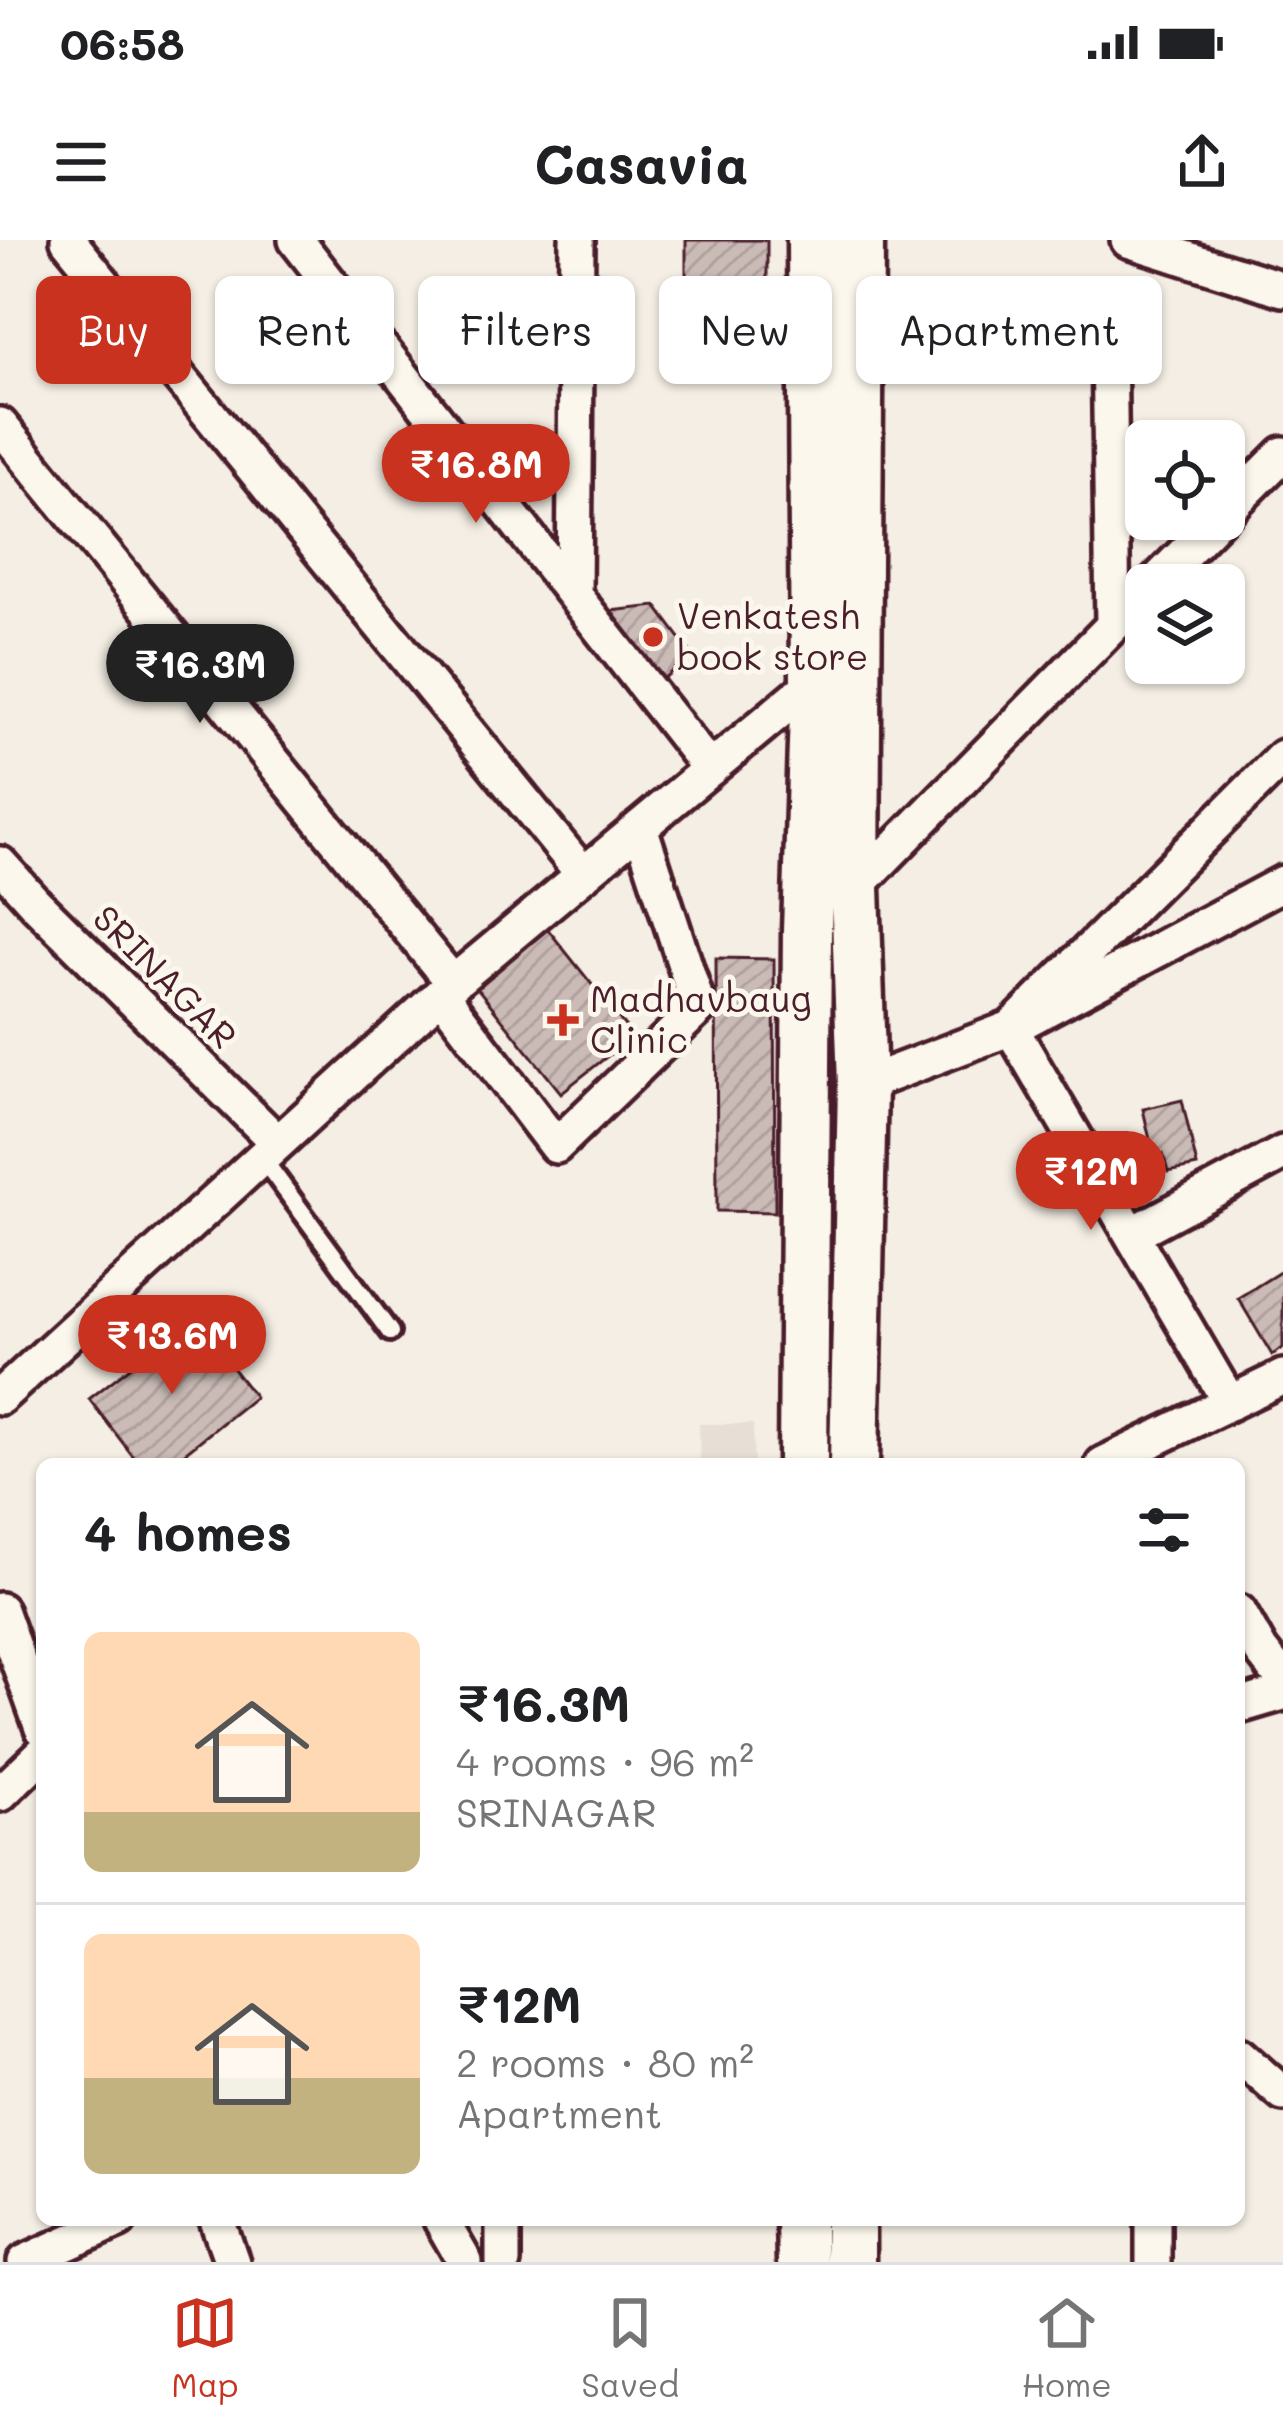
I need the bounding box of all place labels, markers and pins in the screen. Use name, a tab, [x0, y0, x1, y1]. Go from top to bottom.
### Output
pin: ₹16.8M	[378, 424, 574, 526]
place label: Venkatesh book store	[677, 591, 868, 679]
pin: ₹16.3M	[102, 624, 298, 726]
marker: Venkatesh book store	[640, 624, 666, 650]
place label: Madhavbaug Clinic	[590, 974, 812, 1062]
marker: Madhavbaug Clinic	[547, 1004, 579, 1036]
pin: ₹12M	[1020, 1131, 1162, 1233]
pin: ₹13.6M	[74, 1295, 270, 1397]

